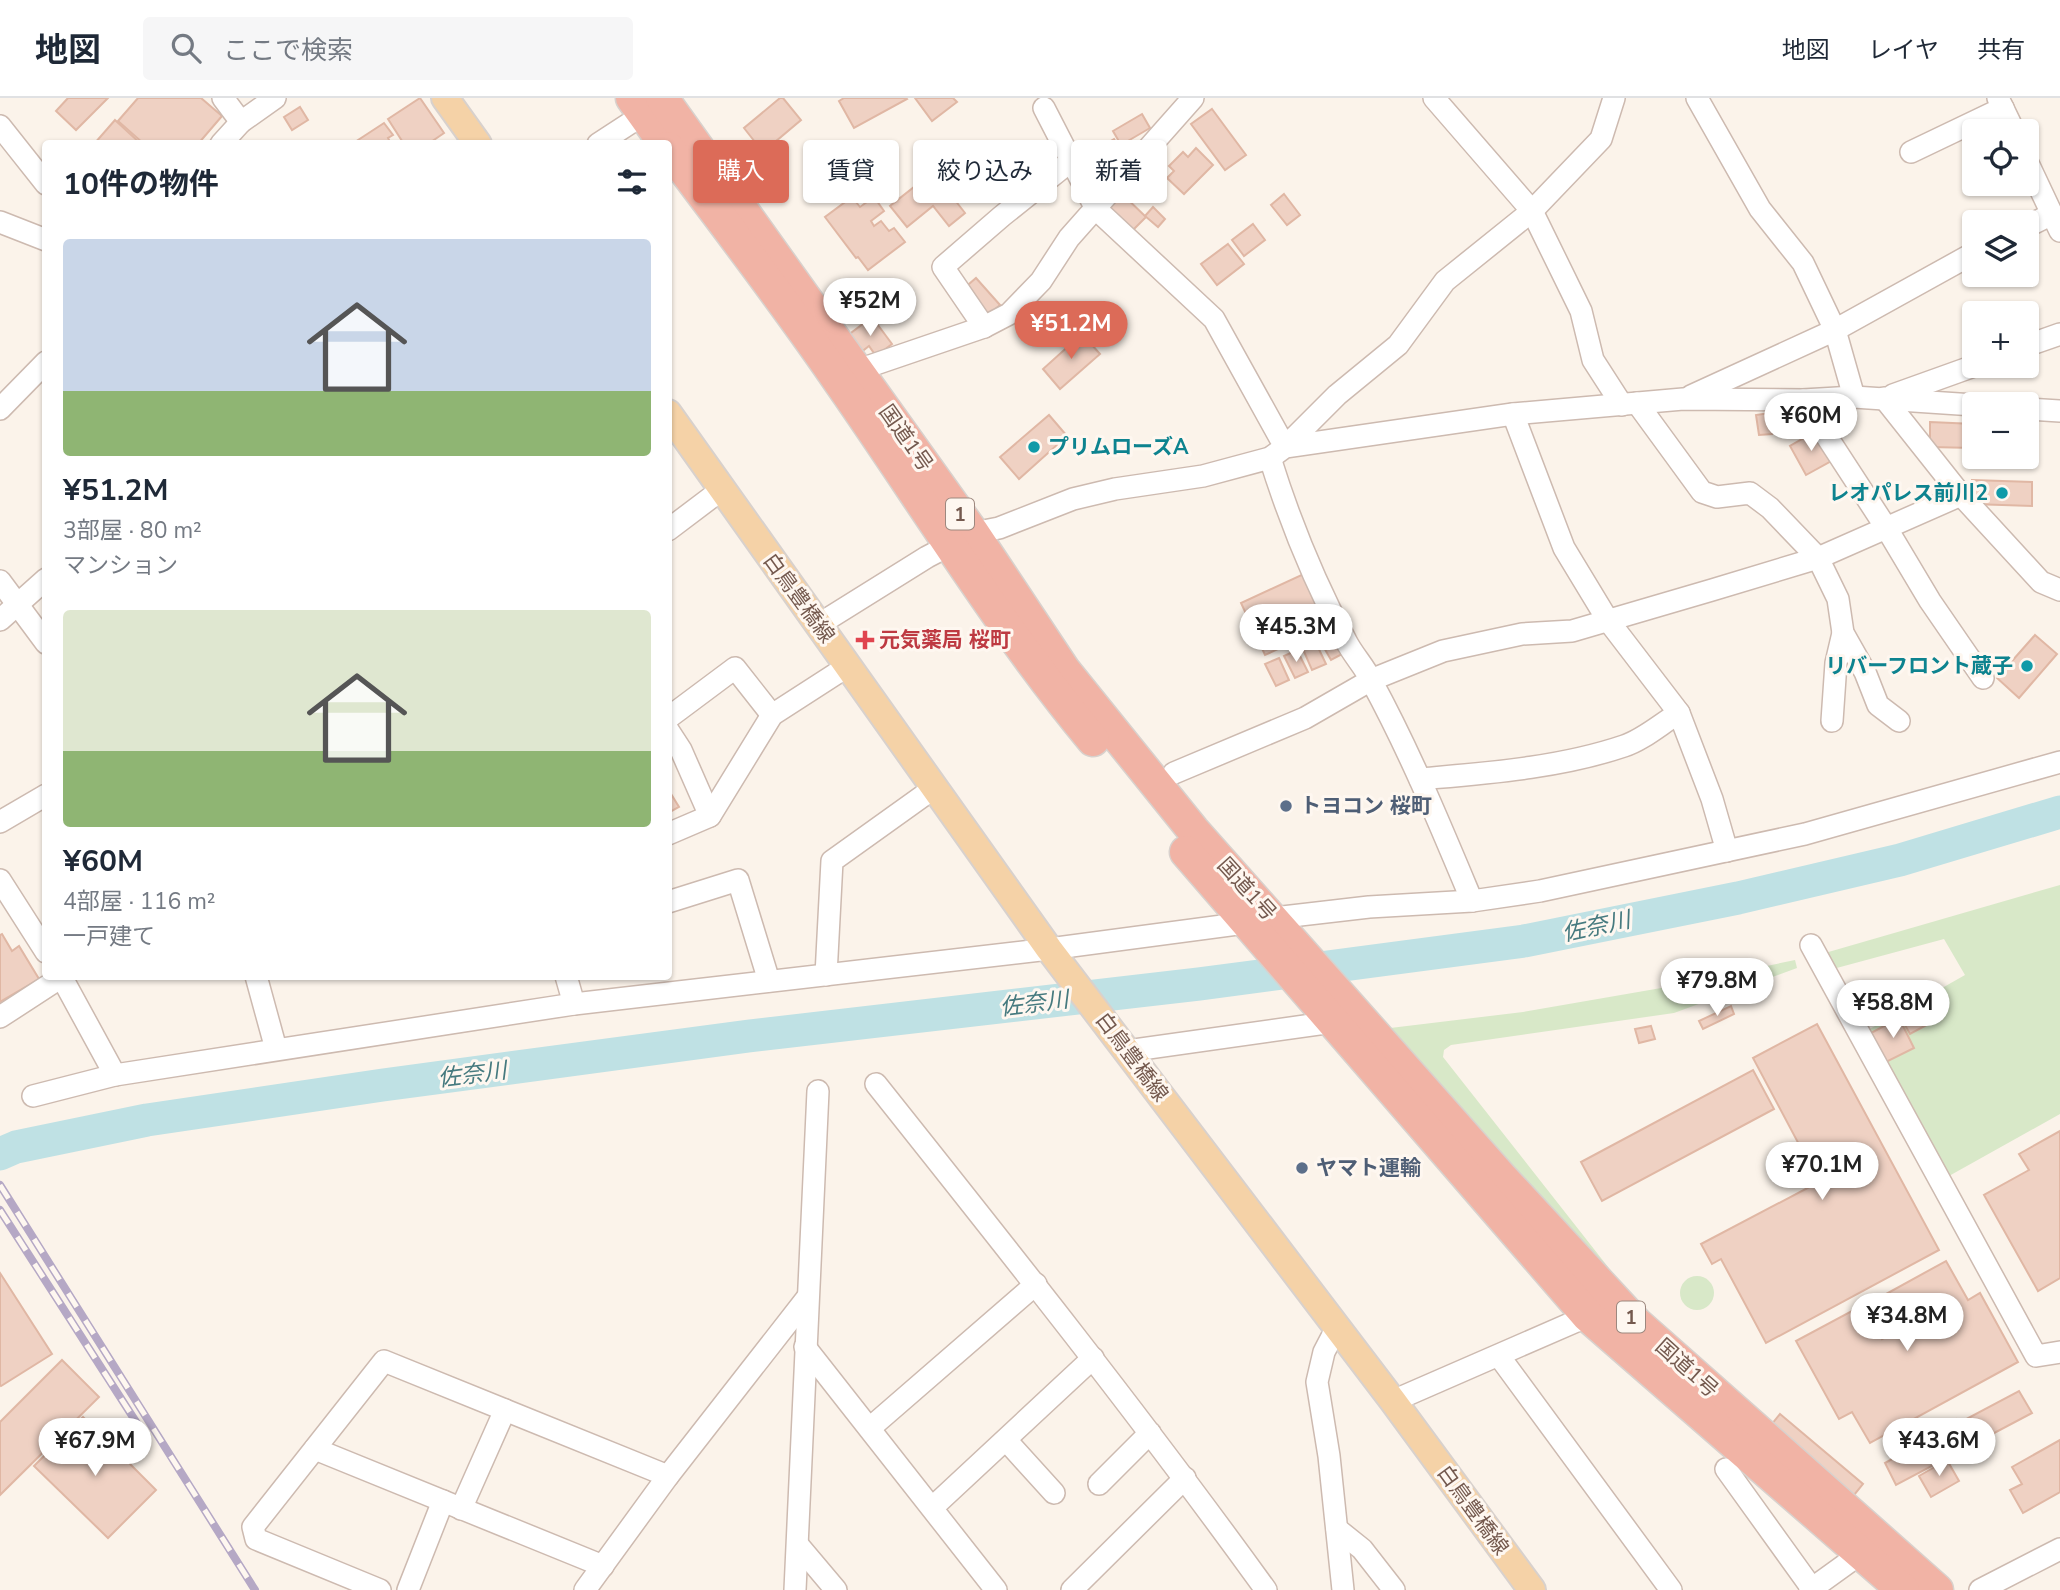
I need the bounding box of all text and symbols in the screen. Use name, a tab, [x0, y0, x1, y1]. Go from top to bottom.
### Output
search box	[143, 17, 633, 80]
text: 地図	[35, 28, 101, 73]
icon: search	[167, 29, 205, 67]
text: ここで検索	[223, 33, 353, 68]
text: 地図	[1782, 34, 1830, 66]
text: レイヤ	[1868, 34, 1939, 66]
text: 共有	[1977, 34, 2025, 66]
map controls	[1962, 119, 2039, 469]
button: locate	[1962, 119, 2039, 196]
chip: 購入	[693, 140, 789, 203]
chip: 賃貸	[803, 140, 899, 203]
chip: 絞り込み	[913, 140, 1057, 203]
chip: 新着	[1071, 140, 1167, 203]
icon: filters	[613, 163, 651, 201]
text: 10件の物件	[63, 164, 219, 205]
button: layers	[1962, 210, 2039, 287]
pin: ¥52M	[829, 278, 911, 338]
icon: home	[294, 284, 420, 410]
text: ¥52M	[839, 285, 901, 316]
button: +	[1962, 301, 2039, 378]
pin: ¥51.2M	[1014, 302, 1128, 361]
text: ¥51.2M	[1031, 308, 1111, 339]
button: −	[1962, 392, 2039, 469]
pin: ¥60M	[1770, 394, 1852, 453]
street label: 国道1号	[873, 399, 939, 477]
text: ¥60M	[1780, 400, 1842, 431]
place label: プリムローズA	[1048, 433, 1189, 461]
marker: プリムローズA	[1026, 439, 1042, 455]
text: ¥51.2M	[63, 470, 168, 511]
place label: レオパレス前川2	[1828, 479, 1988, 507]
marker: レオパレス前川2	[1994, 485, 2010, 501]
road number: 1	[946, 498, 974, 530]
text: 3部屋 · 80 m²	[63, 515, 202, 546]
street label: 白鳥豊橋線	[757, 547, 841, 649]
text: マンション	[63, 550, 178, 581]
pin: ¥45.3M	[1239, 604, 1353, 664]
text: ¥45.3M	[1256, 611, 1336, 642]
place label: 元気薬局 桜町	[879, 626, 1011, 654]
marker: 元気薬局 桜町	[857, 632, 873, 648]
place label: リバーフロント蔵子	[1825, 652, 2013, 680]
icon: home	[294, 655, 420, 781]
marker: リバーフロント蔵子	[2019, 658, 2035, 674]
place label: トヨコン 桜町	[1300, 792, 1432, 820]
marker: トヨコン 桜町	[1278, 798, 1294, 814]
text: ¥60M	[63, 841, 143, 882]
street label: 国道1号	[1211, 852, 1283, 926]
text: 4部屋 · 116 m²	[63, 886, 216, 917]
water label: 佐奈川	[1559, 904, 1636, 949]
text: 一戸建て	[63, 921, 155, 952]
pin: ¥79.8M	[1660, 958, 1774, 1018]
text: ¥79.8M	[1677, 965, 1757, 996]
pin: ¥58.8M	[1836, 981, 1950, 1040]
water label: 佐奈川	[998, 984, 1073, 1023]
text: ¥58.8M	[1853, 987, 1933, 1018]
street label: 白鳥豊橋線	[1089, 1007, 1175, 1107]
water label: 佐奈川	[436, 1055, 511, 1094]
pin: ¥70.1M	[1765, 1142, 1879, 1202]
text: ¥70.1M	[1782, 1149, 1862, 1180]
place label: ヤマト運輸	[1316, 1154, 1421, 1182]
marker: ヤマト運輸	[1294, 1160, 1310, 1176]
pin: ¥34.8M	[1850, 1294, 1964, 1353]
text: ¥34.8M	[1867, 1300, 1947, 1331]
road number: 1	[1617, 1302, 1645, 1332]
street label: 国道1号	[1650, 1332, 1724, 1404]
pin: ¥67.9M	[38, 1418, 152, 1478]
pin: ¥43.6M	[1882, 1418, 1996, 1478]
text: ¥67.9M	[55, 1425, 135, 1456]
text: ¥43.6M	[1899, 1425, 1979, 1456]
street label: 白鳥豊橋線	[1431, 1459, 1515, 1561]

